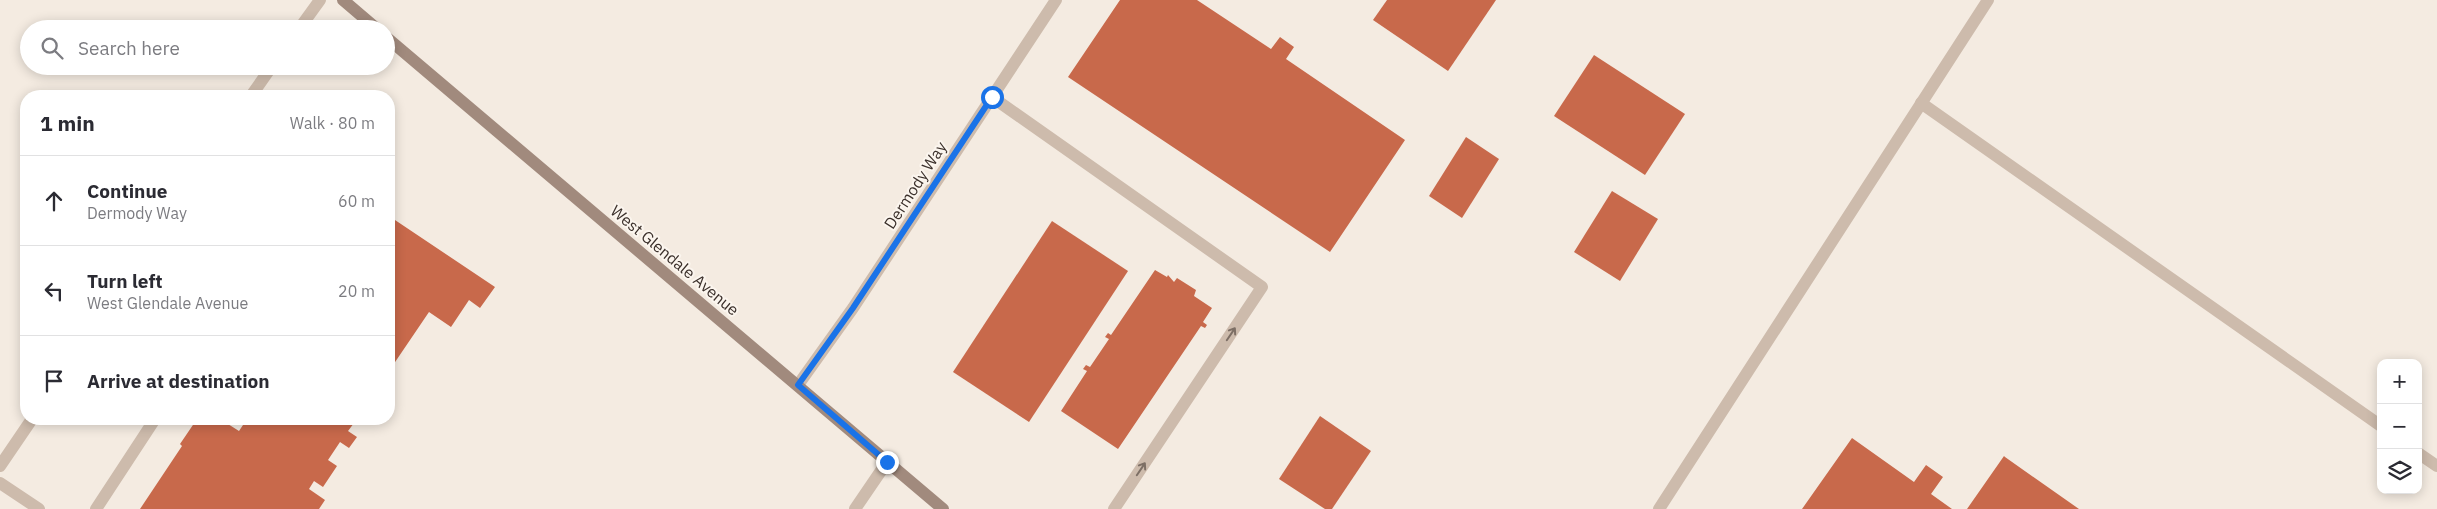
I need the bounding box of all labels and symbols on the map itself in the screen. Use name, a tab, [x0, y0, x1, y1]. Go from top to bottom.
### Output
route start	[981, 86, 1004, 109]
street label: Dermody Way	[879, 138, 951, 232]
street label: West Glendale Avenue	[607, 200, 743, 320]
one-way arrow	[1226, 327, 1236, 341]
route end	[876, 451, 899, 474]
one-way arrow	[1136, 462, 1146, 476]

